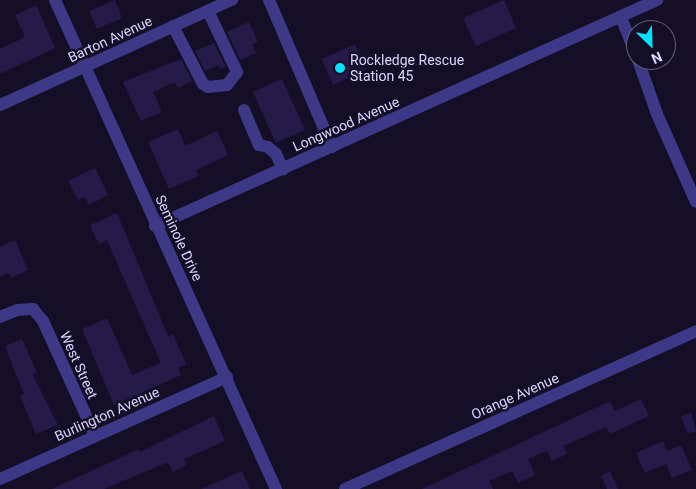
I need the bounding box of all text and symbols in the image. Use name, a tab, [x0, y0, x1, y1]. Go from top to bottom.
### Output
street label: Barton Avenue	[65, 12, 155, 66]
north arrow	[626, 20, 676, 70]
text: N	[649, 48, 664, 67]
place label: Rockledge Rescue Station 45	[350, 52, 464, 84]
marker: Rockledge Rescue Station 45	[334, 62, 346, 74]
street label: Longwood Avenue	[290, 93, 402, 155]
street label: Seminole Drive	[152, 192, 206, 284]
street label: West Street	[57, 329, 101, 401]
street label: Orange Avenue	[469, 369, 561, 423]
street label: Burlington Avenue	[52, 383, 162, 445]

